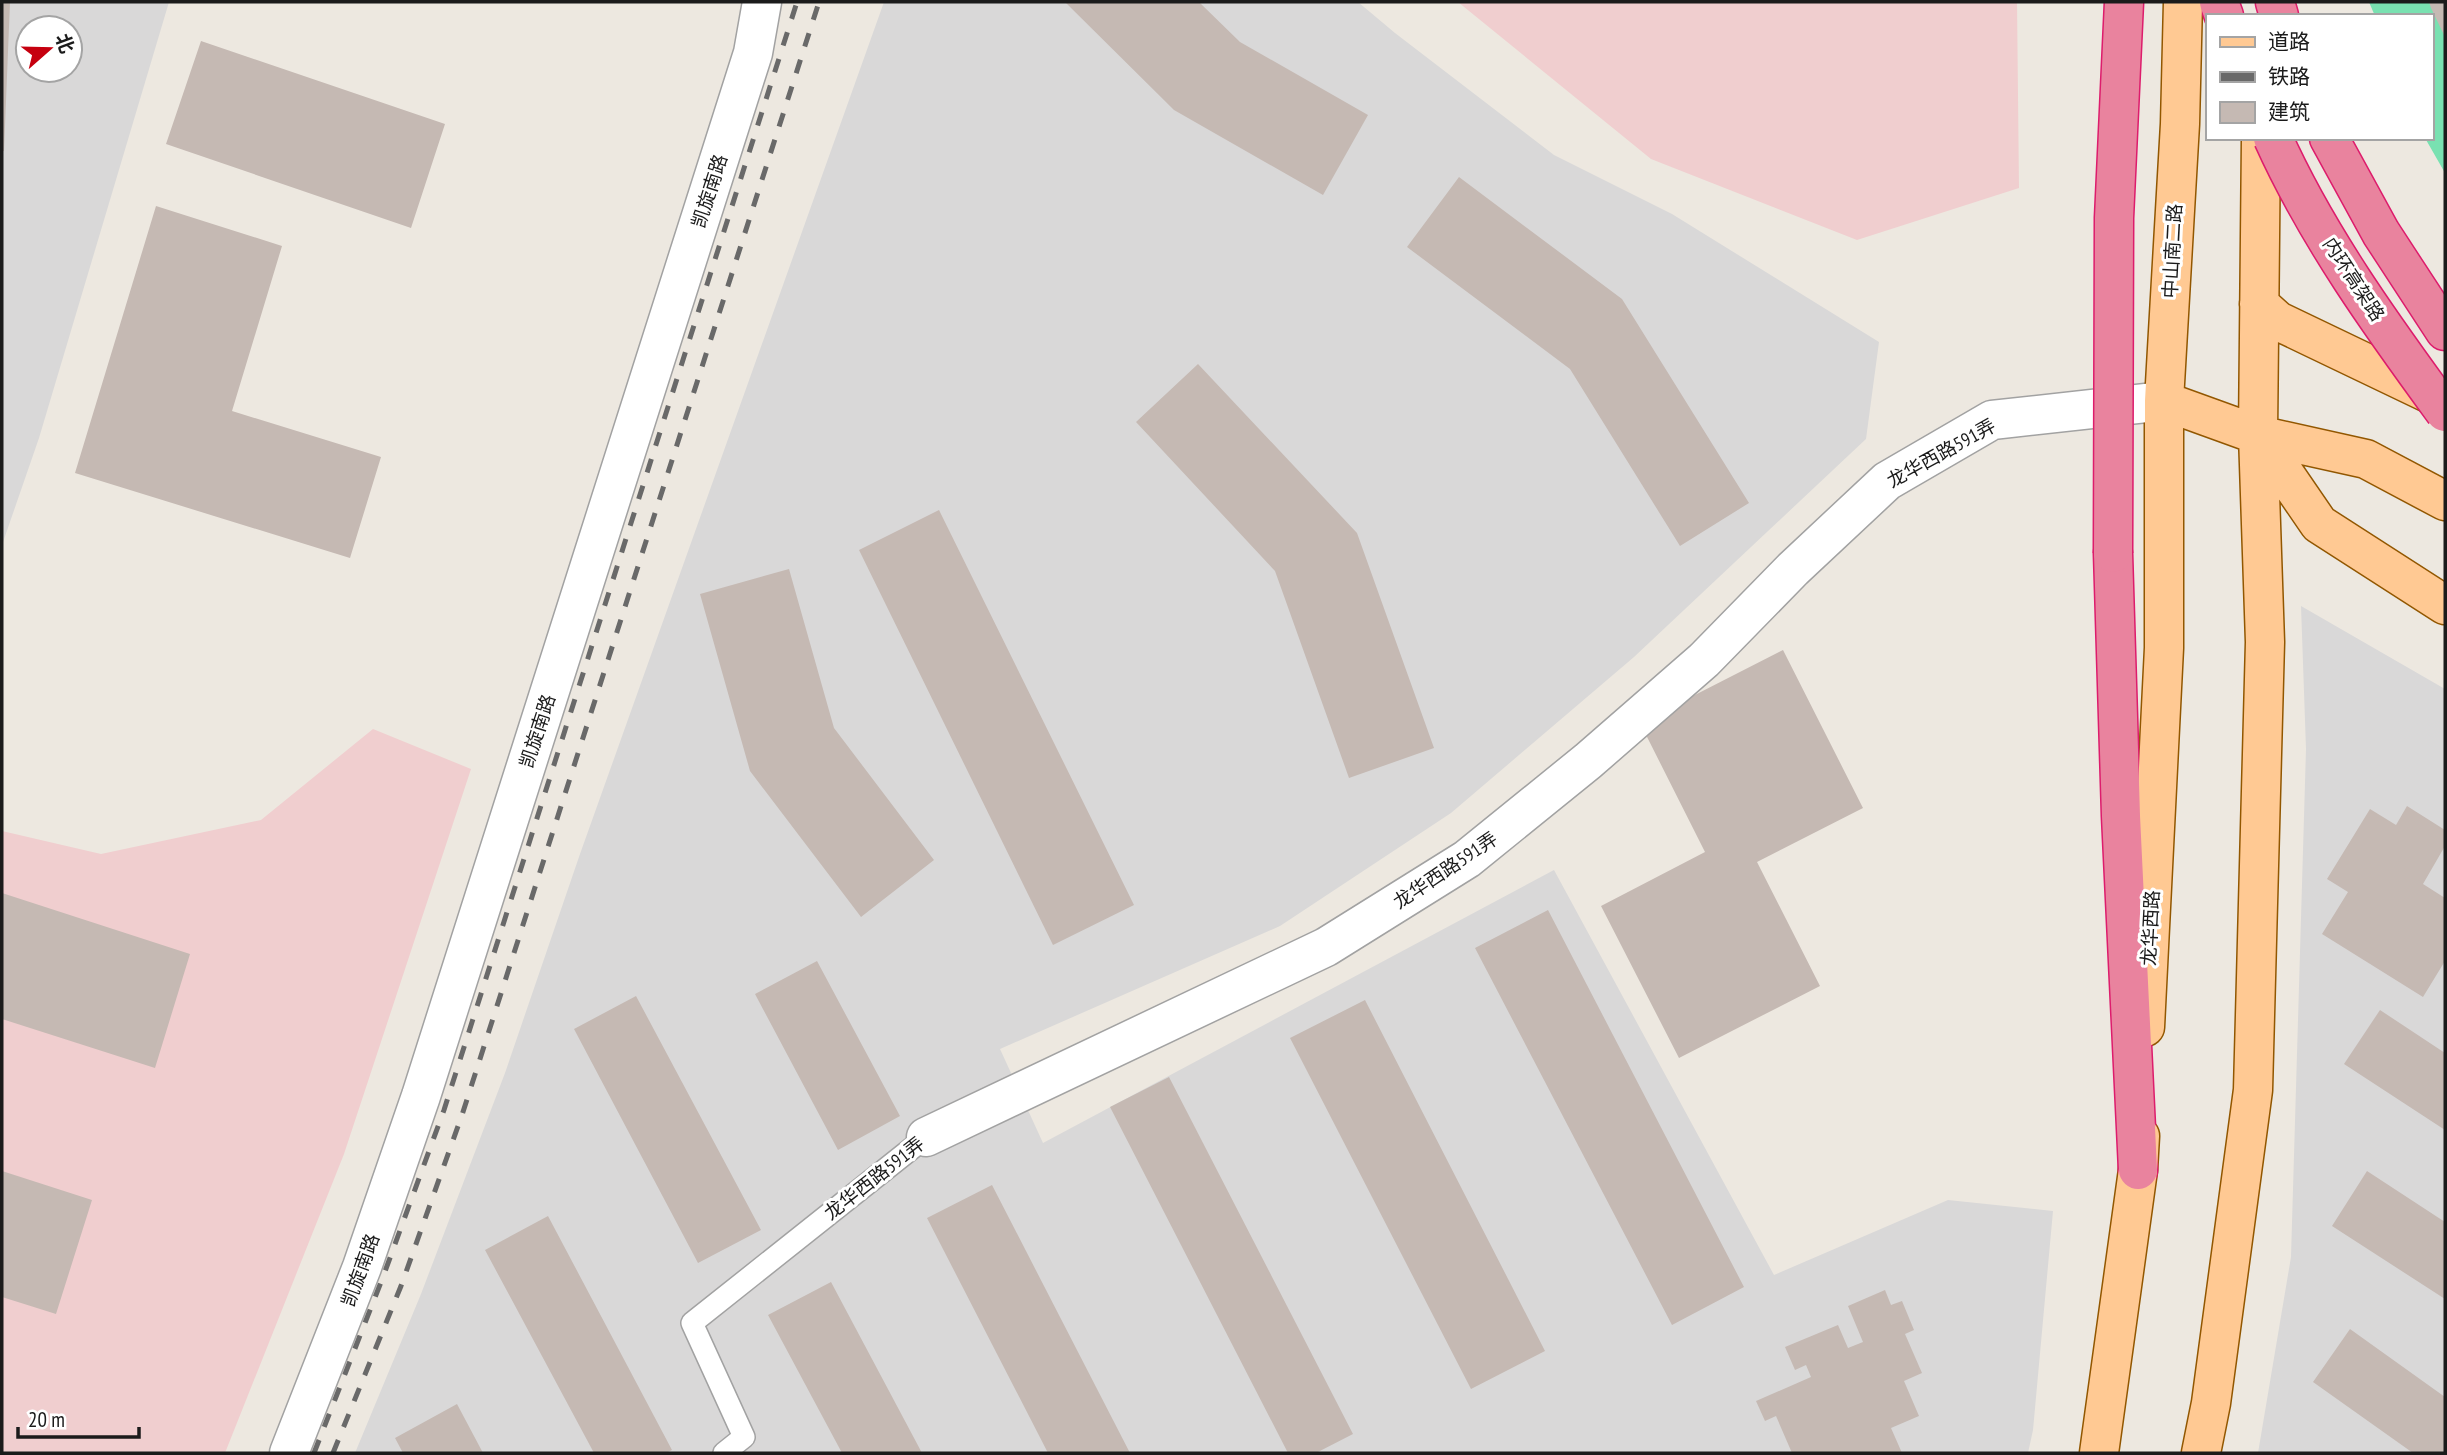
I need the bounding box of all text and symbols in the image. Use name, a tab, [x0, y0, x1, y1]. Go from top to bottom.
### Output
north arrow	[14, 14, 84, 84]
legend	[2206, 14, 2433, 140]
text: 道路	[2268, 28, 2310, 55]
text: 北	[50, 30, 80, 56]
text: 铁路	[2268, 63, 2310, 90]
text: 建筑	[2268, 98, 2310, 125]
street label: 凯旋南路	[686, 151, 732, 231]
street label: 中山南二路	[2158, 203, 2186, 299]
street label: 内环高架路	[2318, 233, 2390, 325]
street label: 龙华西路591弄	[1882, 413, 2000, 493]
street label: 凯旋南路	[514, 691, 560, 771]
street label: 龙华西路591弄	[1388, 826, 1502, 914]
street label: 龙华西路	[2136, 889, 2164, 967]
street label: 龙华西路591弄	[819, 1131, 929, 1225]
street label: 凯旋南路	[336, 1230, 384, 1310]
scale bar	[18, 1396, 138, 1440]
text: 20 m	[28, 1406, 65, 1433]

